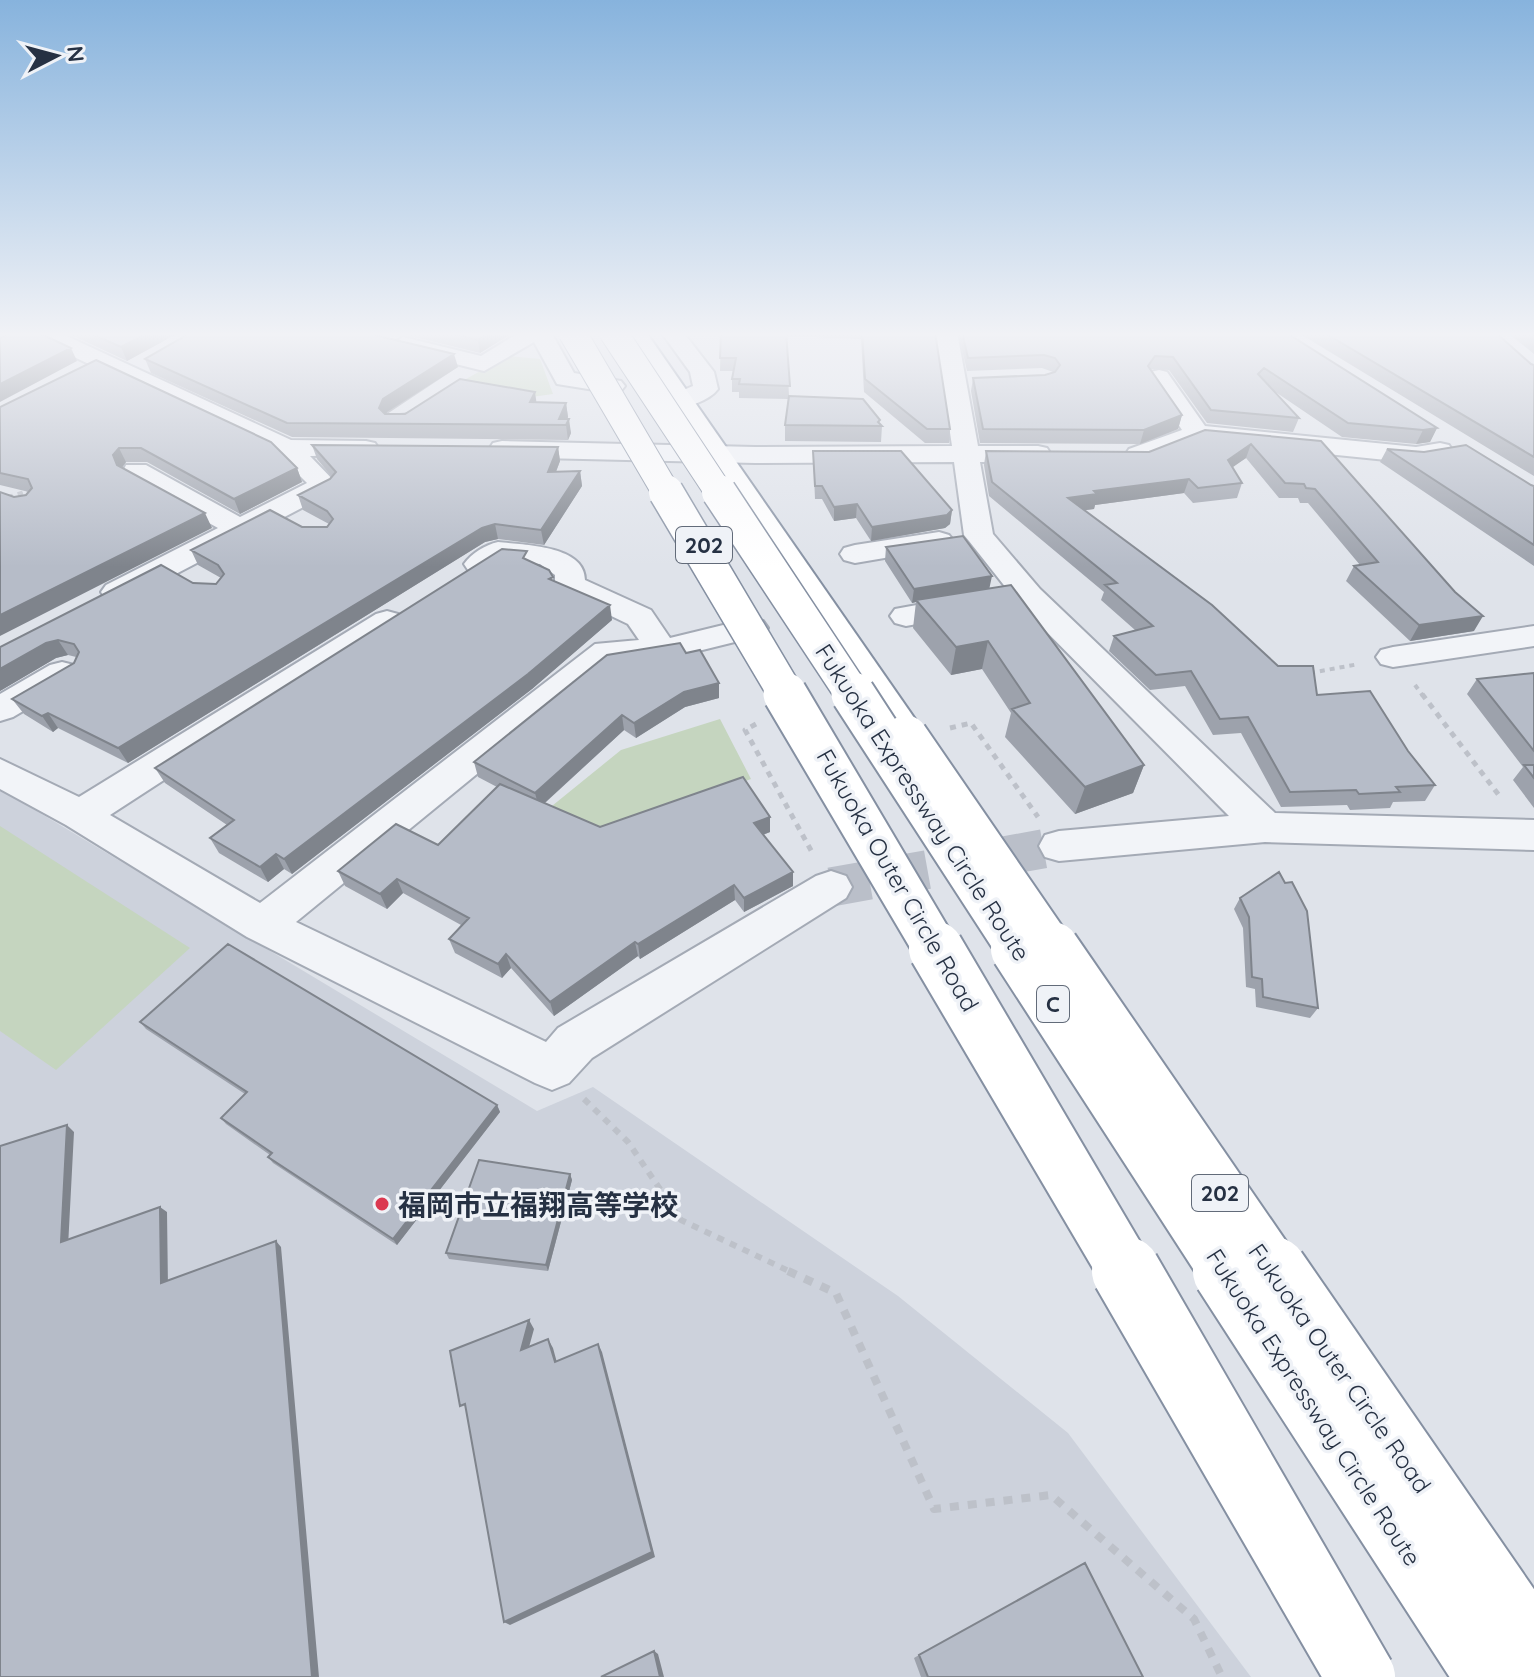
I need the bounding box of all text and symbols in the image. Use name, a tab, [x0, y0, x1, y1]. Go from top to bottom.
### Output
north arrow	[16, 16, 96, 96]
text: N	[61, 44, 91, 63]
road number: 202	[676, 527, 732, 563]
street label: Fukuoka Expressway Circle Route	[809, 638, 1037, 966]
street label: Fukuoka Outer Circle Road	[811, 744, 985, 1016]
road number: C	[1037, 986, 1069, 1022]
road number: 202	[1192, 1175, 1248, 1211]
place label: 福岡市立福翔高等学校	[398, 1187, 678, 1222]
marker: 福岡市立福翔高等学校	[373, 1195, 391, 1213]
street label: Fukuoka Outer Circle Road	[1242, 1237, 1438, 1499]
street label: Fukuoka Expressway Circle Route	[1200, 1243, 1428, 1571]

